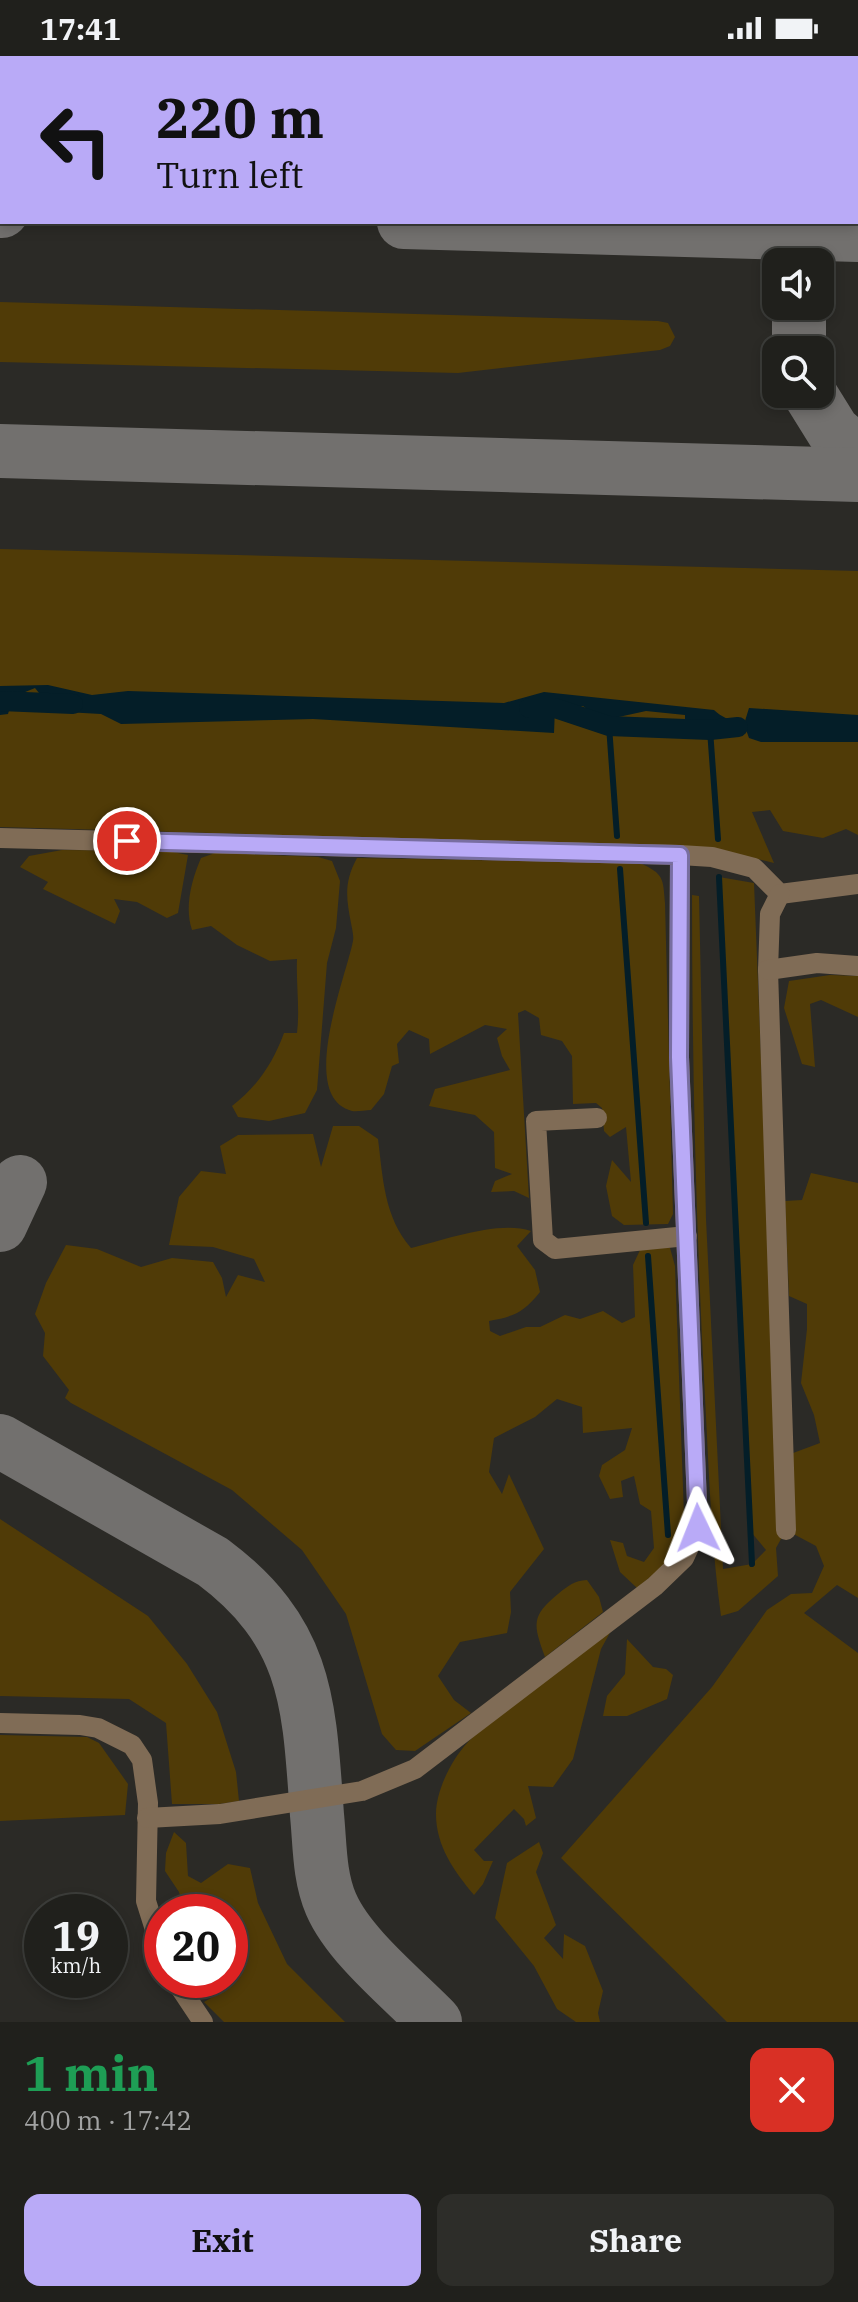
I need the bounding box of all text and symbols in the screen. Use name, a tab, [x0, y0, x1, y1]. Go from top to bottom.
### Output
text: 17:41	[40, 9, 121, 48]
text: 220 m	[156, 81, 324, 153]
icon: left	[24, 88, 128, 192]
text: Turn left	[156, 151, 303, 198]
map controls	[762, 248, 834, 408]
button: sound	[762, 248, 834, 320]
button: search	[762, 336, 834, 408]
pin	[93, 807, 161, 875]
icon: arrive	[105, 819, 149, 863]
position arrow	[656, 1486, 740, 1570]
speed limit sign: 20	[144, 1894, 248, 1998]
text: 19	[52, 1910, 100, 1962]
text: km/h	[51, 1952, 101, 1979]
text: 1 min	[24, 2042, 158, 2104]
button: close	[750, 2048, 834, 2132]
text: 400 m · 17:42	[24, 2103, 192, 2137]
button: Exit	[24, 2194, 421, 2286]
button: Share	[437, 2194, 834, 2286]

